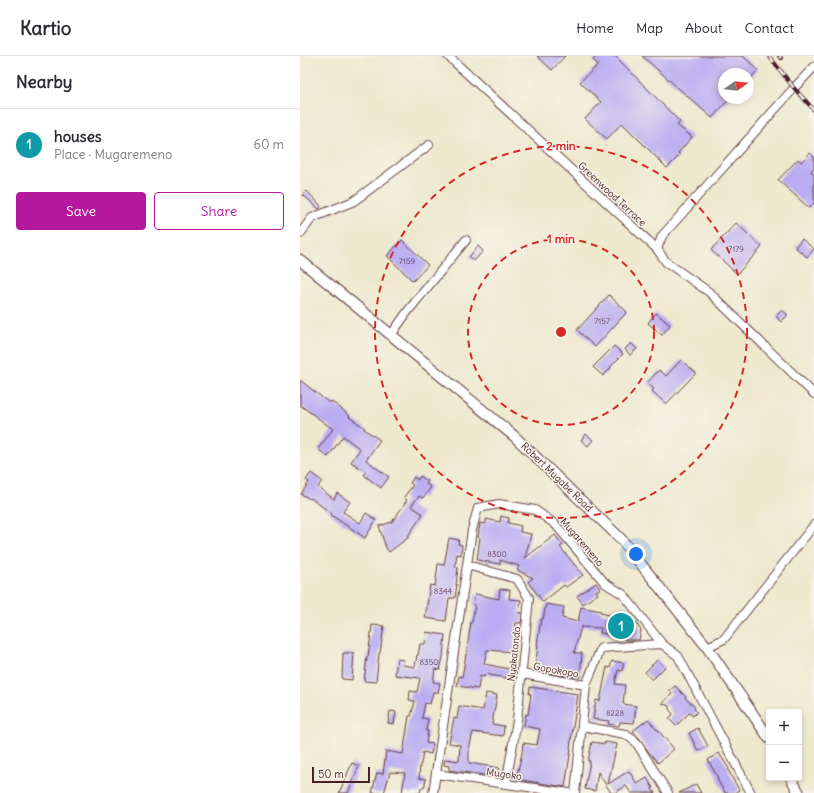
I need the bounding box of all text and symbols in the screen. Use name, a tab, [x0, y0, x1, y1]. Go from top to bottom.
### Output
text: Kartio	[20, 16, 72, 40]
text: Home	[576, 19, 614, 37]
text: Map	[636, 19, 663, 37]
text: About	[685, 19, 723, 37]
text: Contact	[745, 19, 794, 37]
north arrow	[718, 68, 754, 104]
text: Nearby	[16, 71, 72, 93]
text: houses	[54, 127, 102, 146]
text: 1	[26, 136, 32, 153]
text: 60 m	[253, 136, 284, 153]
text: 2 min	[546, 138, 576, 153]
text: Place · Mugaremeno	[54, 146, 172, 163]
street label: Greenwood Terrace	[575, 159, 649, 229]
button: Save	[16, 192, 146, 230]
button: Share	[154, 192, 284, 230]
text: 1 min	[547, 231, 575, 246]
house number: 7179	[728, 244, 744, 254]
house number: 7159	[399, 256, 416, 266]
house number: 7157	[594, 316, 610, 326]
centre of rings	[554, 325, 568, 339]
street label: Robert Mugabe Road	[518, 439, 596, 515]
street label: Mugaremeno	[557, 515, 607, 569]
your location	[626, 544, 646, 564]
house number: 8300	[487, 549, 507, 559]
house number: 8344	[434, 586, 453, 596]
pin: 1	[608, 611, 634, 641]
street label: Nyakatondo	[505, 625, 523, 682]
house number: 8350	[419, 657, 439, 667]
street label: Gopokopo	[532, 660, 580, 680]
house number: 8228	[606, 708, 624, 718]
map controls	[766, 709, 802, 781]
button: +	[766, 709, 802, 745]
button: −	[766, 745, 802, 781]
scale bar	[312, 765, 370, 784]
street label: Mugoko	[485, 765, 523, 783]
text: 50 m	[318, 767, 344, 781]

